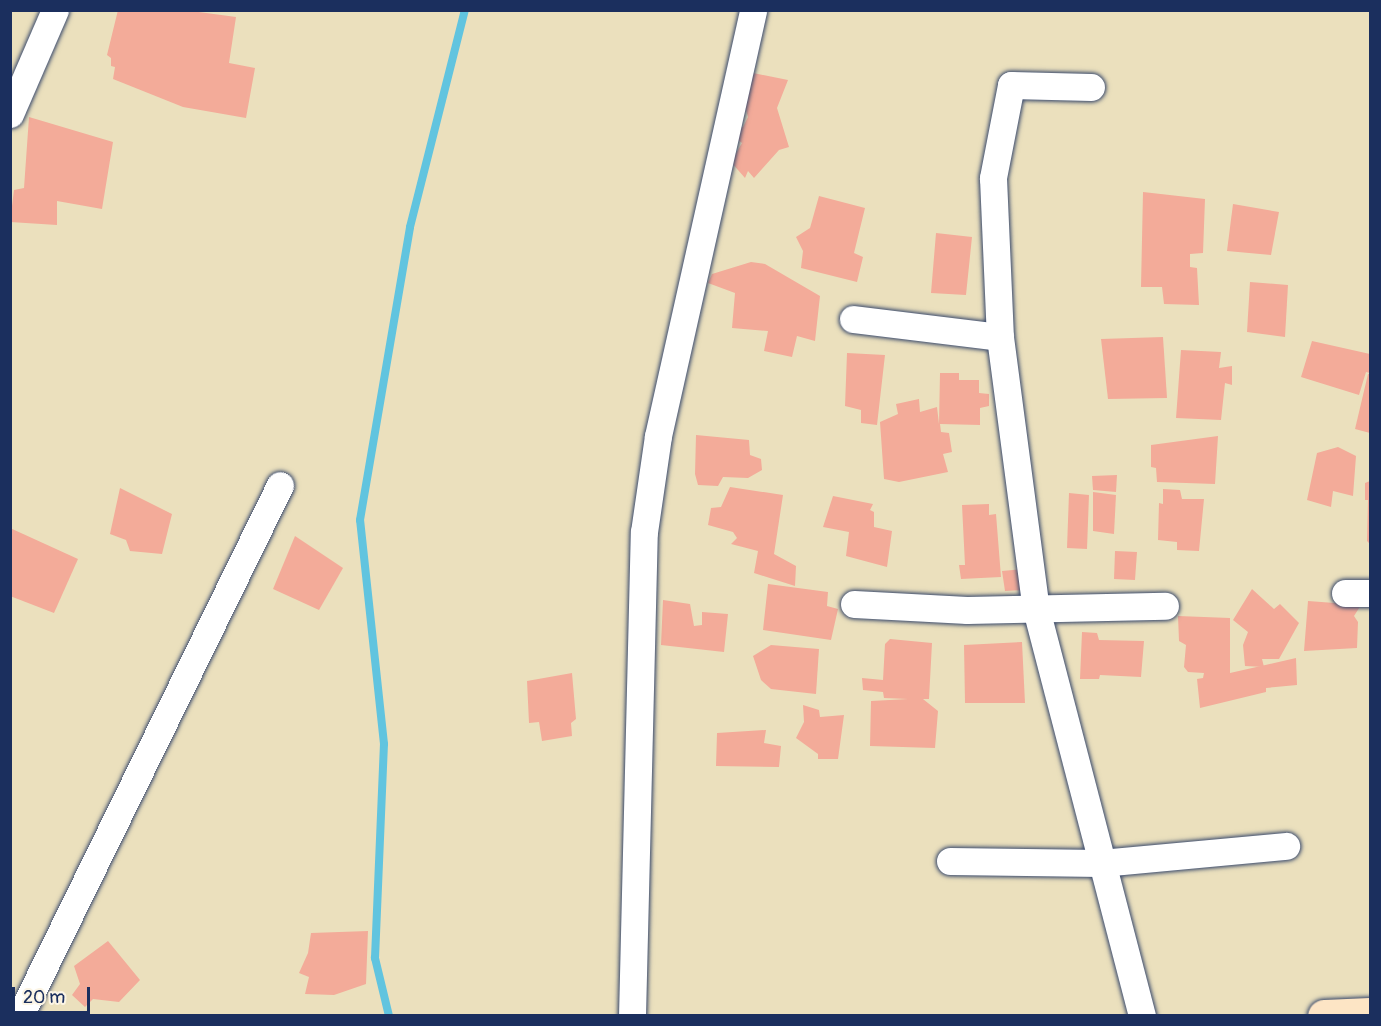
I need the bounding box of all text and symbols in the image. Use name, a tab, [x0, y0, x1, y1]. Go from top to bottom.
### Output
scale bar	[15, 975, 93, 1013]
text: 20 m	[23, 986, 65, 1009]

